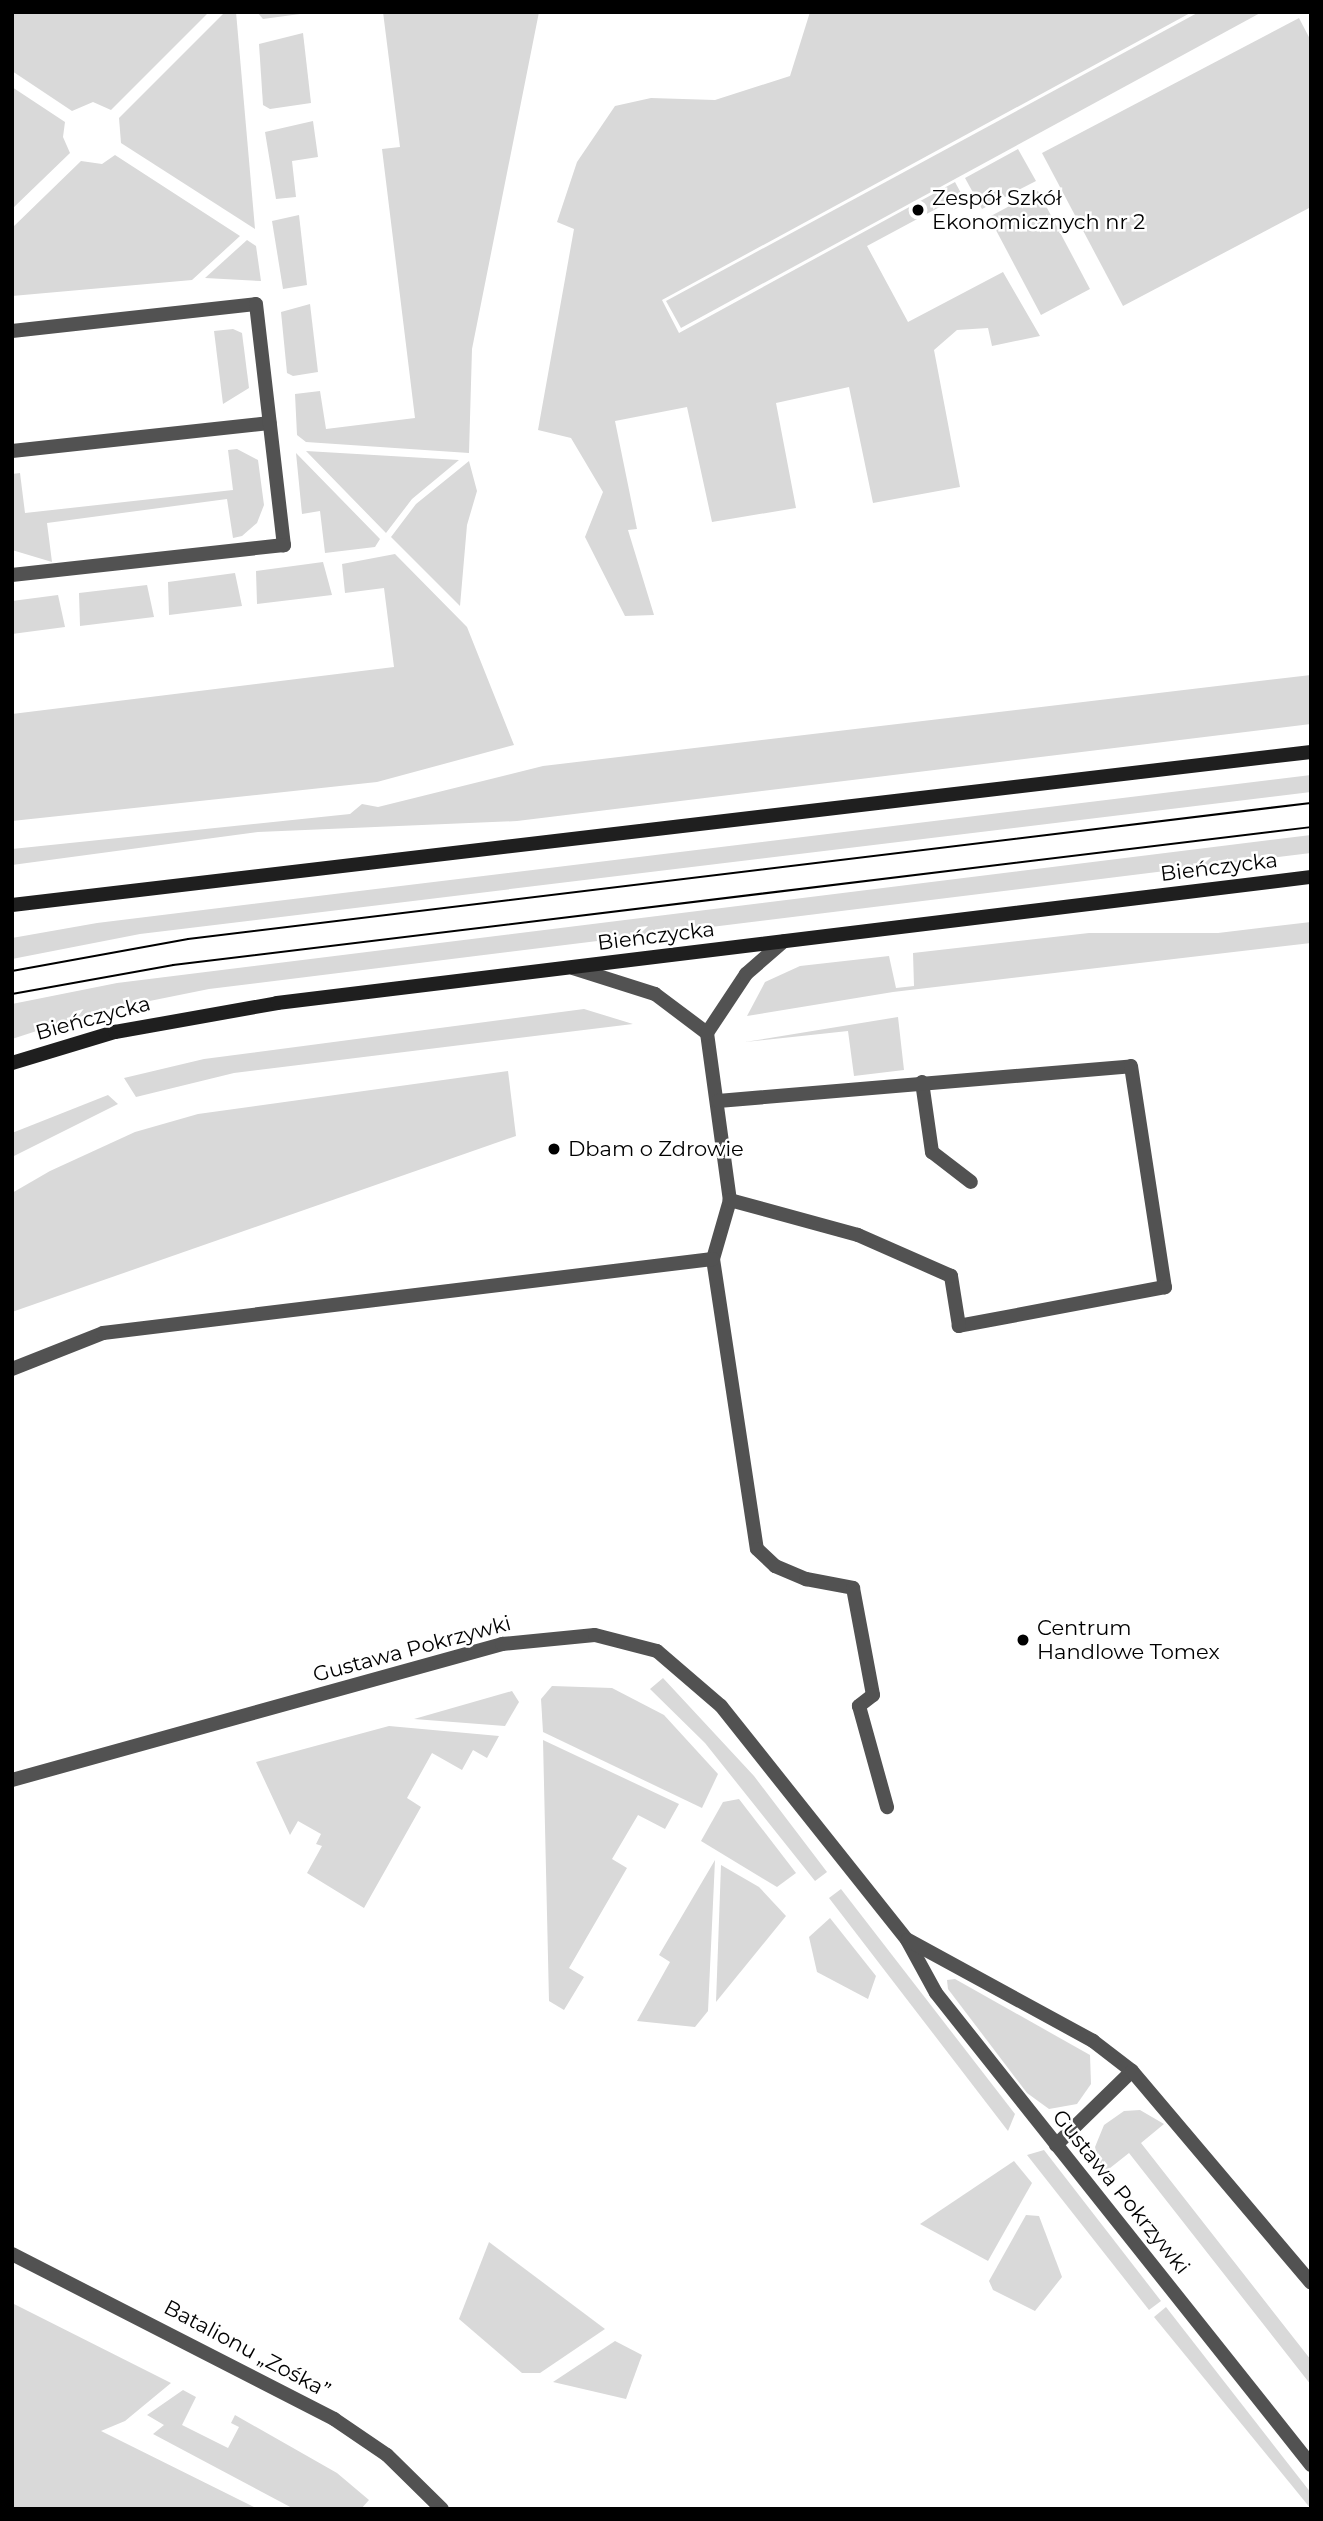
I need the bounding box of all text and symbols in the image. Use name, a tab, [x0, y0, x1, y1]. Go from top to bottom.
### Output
place label: Zespół Szkół Ekonomicznych nr 2	[932, 185, 1145, 235]
marker: Zespół Szkół Ekonomicznych nr 2	[910, 202, 926, 218]
street label: Bieńczycka	[1159, 847, 1279, 887]
street label: Bieńczycka	[596, 916, 716, 956]
street label: Bieńczycka	[33, 991, 153, 1045]
place label: Dbam o Zdrowie	[568, 1136, 744, 1162]
marker: Dbam o Zdrowie	[546, 1141, 562, 1157]
street label: Gustawa Pokrzywki	[310, 1610, 514, 1688]
place label: Centrum Handlowe Tomex	[1037, 1615, 1220, 1665]
marker: Centrum Handlowe Tomex	[1015, 1632, 1031, 1648]
street label: Gustawa Pokrzywki	[1047, 2105, 1195, 2279]
street label: Batalionu „Zośka”	[160, 2295, 334, 2403]

